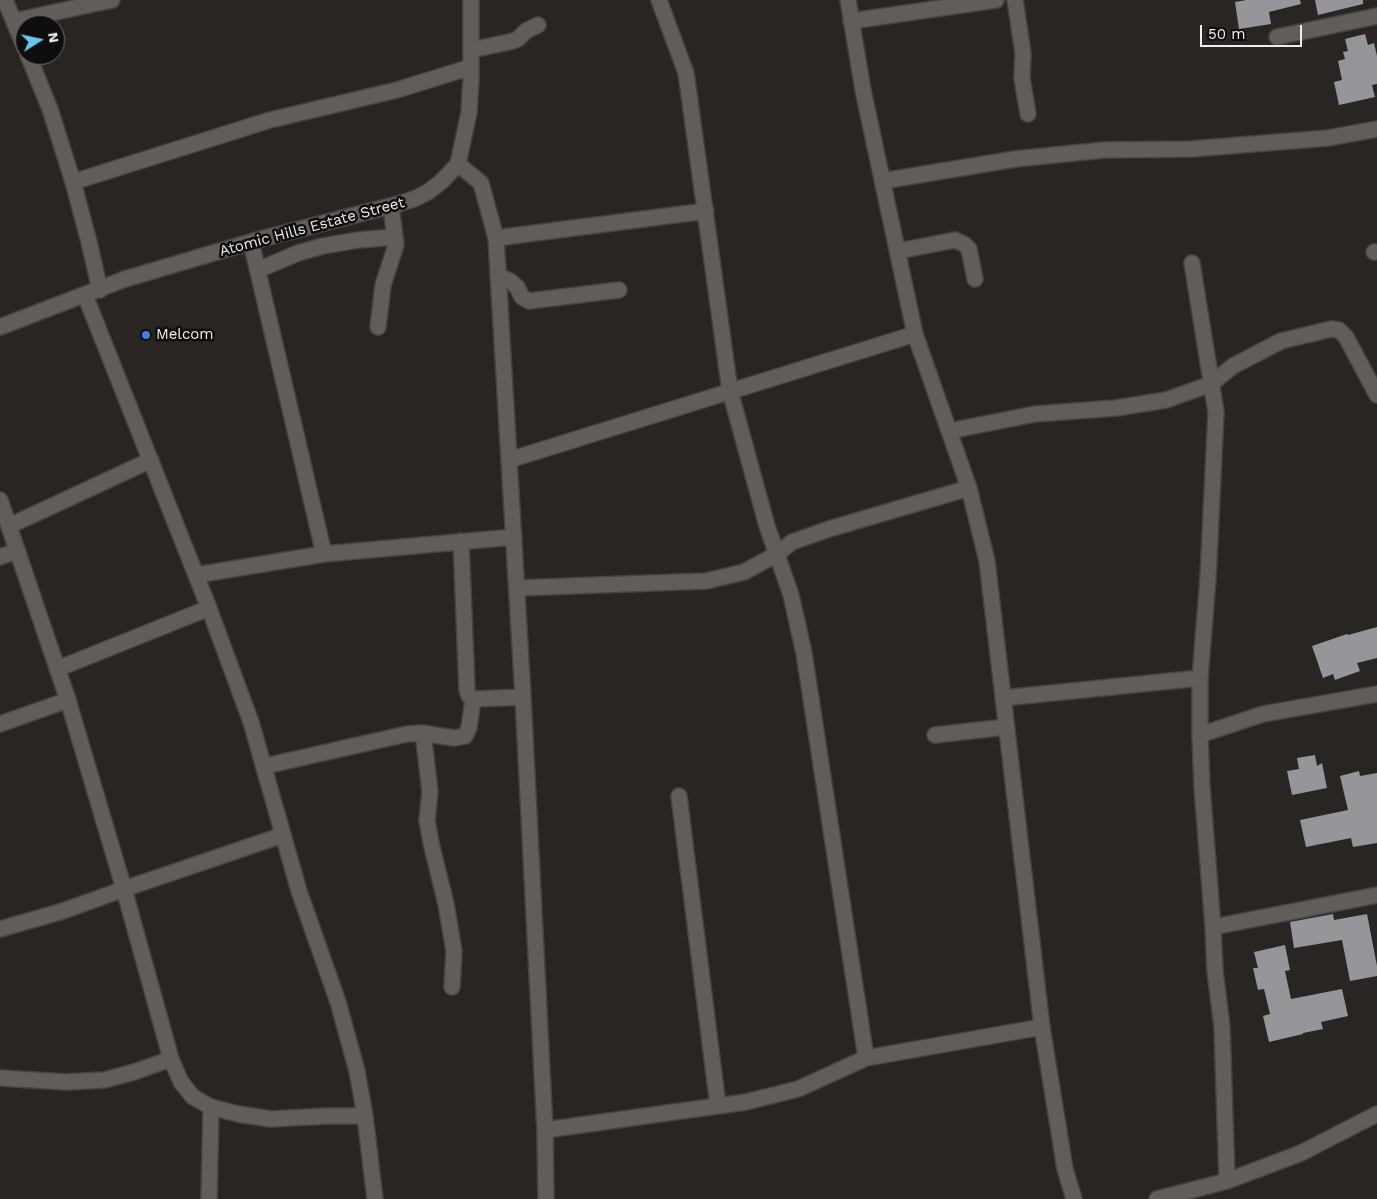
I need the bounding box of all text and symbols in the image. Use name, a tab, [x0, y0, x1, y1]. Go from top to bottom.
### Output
north arrow	[15, 15, 65, 65]
scale bar	[1202, 15, 1304, 47]
text: 50 m	[1208, 25, 1245, 43]
text: N	[45, 31, 63, 44]
street label: Atomic Hills Estate Street	[218, 194, 406, 260]
place label: Melcom	[156, 326, 214, 344]
marker: Melcom	[140, 329, 152, 341]

